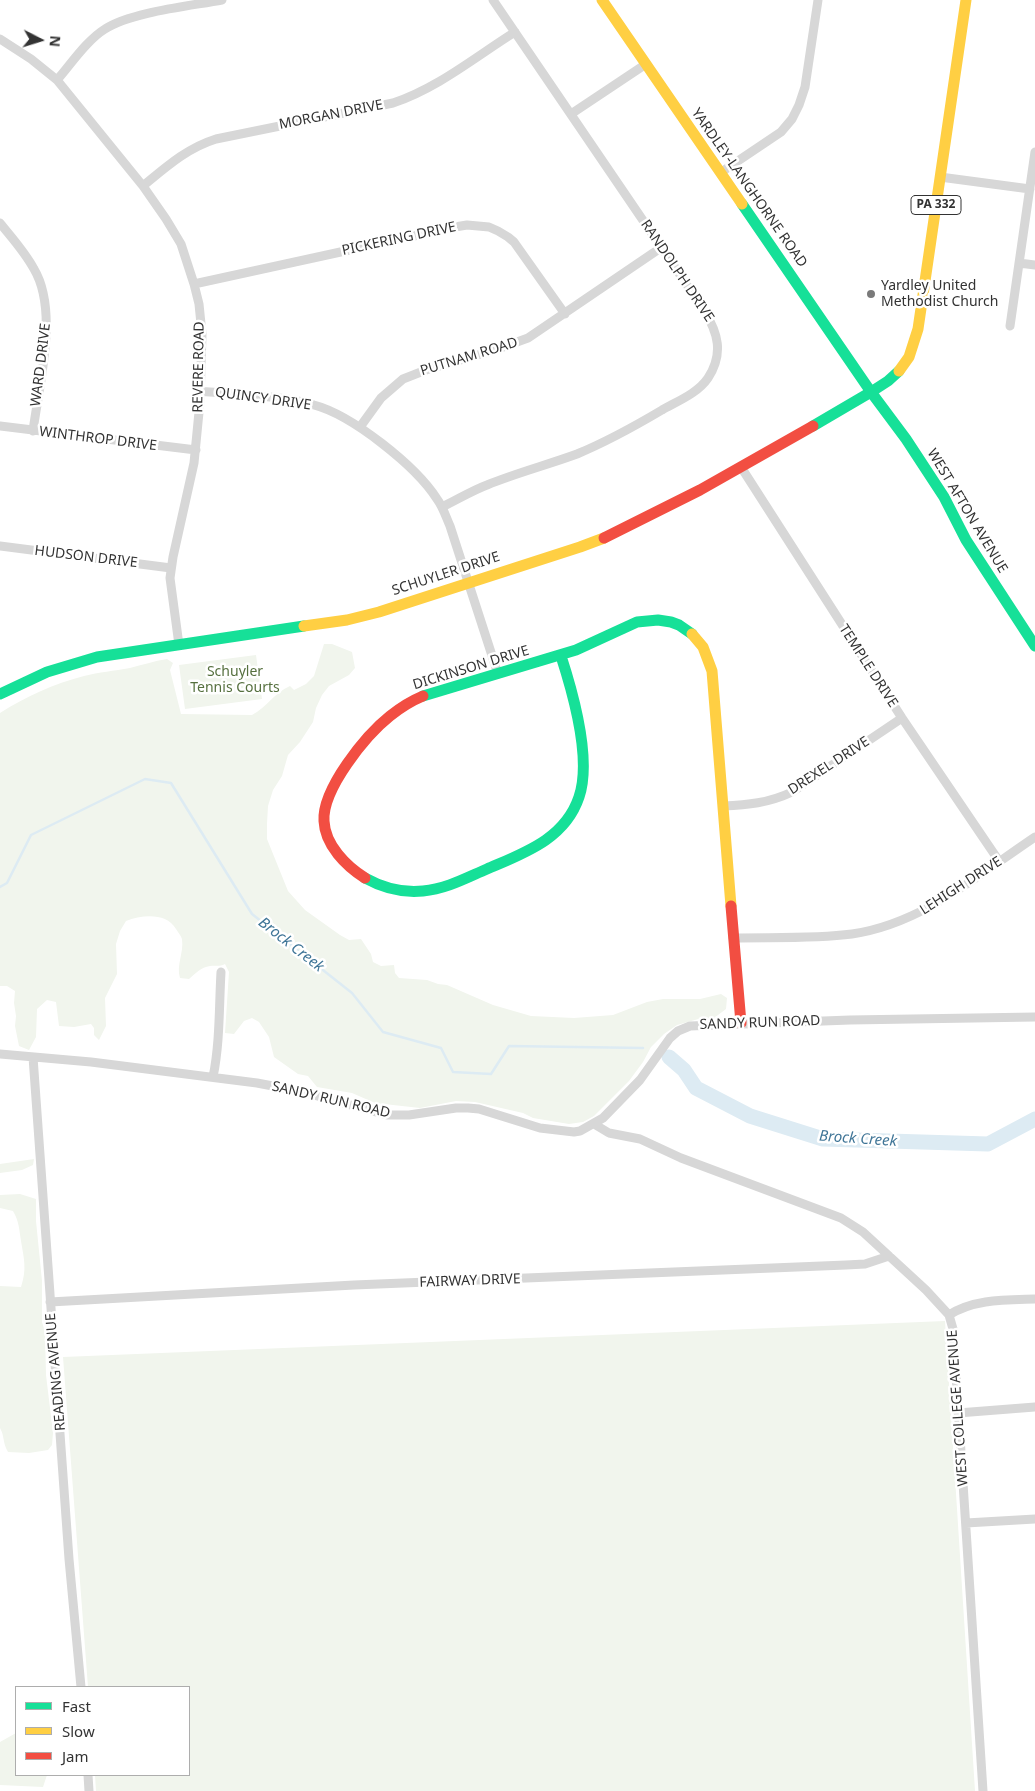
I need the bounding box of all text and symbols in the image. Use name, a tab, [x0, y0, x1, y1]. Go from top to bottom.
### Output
north arrow	[15, 15, 65, 65]
text: N	[45, 35, 65, 48]
street label: MORGAN DRIVE	[278, 97, 384, 133]
street label: YARDLEY-LANGHORNE ROAD	[688, 105, 810, 271]
road number: PA 332	[911, 196, 961, 214]
street label: RANDOLPH DRIVE	[637, 217, 717, 325]
street label: PICKERING DRIVE	[340, 219, 458, 259]
place label: Yardley United Methodist Church	[881, 278, 998, 310]
marker: Yardley United Methodist Church	[865, 288, 877, 300]
street label: REVERE ROAD	[190, 321, 208, 413]
street label: WARD DRIVE	[28, 322, 54, 408]
street label: PUTNAM ROAD	[418, 334, 520, 380]
street label: QUINCY DRIVE	[214, 384, 312, 414]
street label: WINTHROP DRIVE	[38, 423, 158, 455]
street label: WEST AFTON AVENUE	[923, 446, 1011, 576]
street label: HUDSON DRIVE	[34, 542, 138, 572]
street label: SCHUYLER DRIVE	[390, 549, 502, 599]
street label: TEMPLE DRIVE	[835, 621, 901, 711]
street label: DICKINSON DRIVE	[411, 642, 531, 694]
park label: Schuyler Tennis Courts	[190, 664, 280, 696]
street label: DREXEL DRIVE	[785, 733, 873, 799]
street label: LEHIGH DRIVE	[917, 853, 1005, 919]
water label: Brock Creek	[255, 914, 327, 976]
street label: SANDY RUN ROAD	[699, 1012, 821, 1034]
street label: SANDY RUN ROAD	[270, 1078, 392, 1122]
water label: Brock Creek	[818, 1127, 898, 1151]
street label: FAIRWAY DRIVE	[419, 1271, 521, 1291]
street label: READING AVENUE	[42, 1312, 70, 1432]
street label: WEST COLLEGE AVENUE	[944, 1329, 972, 1487]
legend	[15, 1686, 190, 1776]
text: Fast	[62, 1696, 91, 1716]
text: Slow	[62, 1721, 95, 1741]
text: Jam	[62, 1746, 89, 1766]

